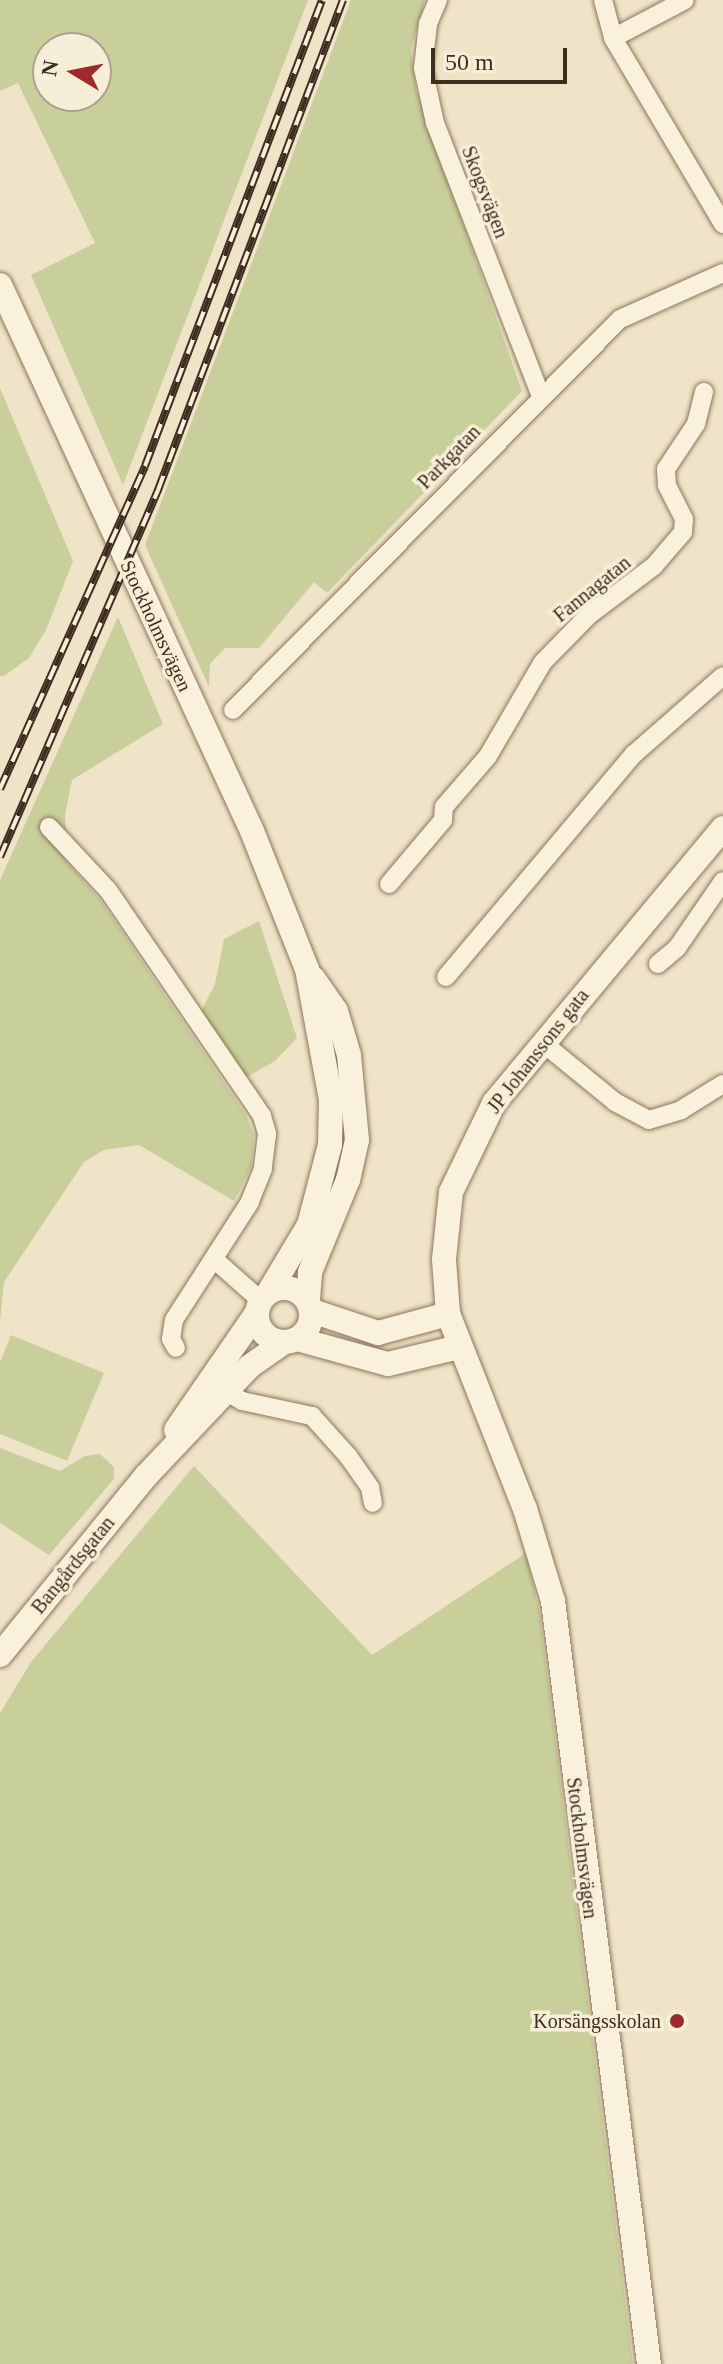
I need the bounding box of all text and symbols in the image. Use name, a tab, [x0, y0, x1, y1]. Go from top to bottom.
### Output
north arrow	[32, 32, 112, 112]
scale bar	[435, 32, 571, 82]
text: 50 m	[445, 49, 494, 75]
text: N	[36, 58, 64, 78]
street label: Skogsvägen	[456, 143, 514, 241]
street label: Parkgatan	[413, 420, 485, 494]
street label: Fannagatan	[549, 551, 635, 627]
street label: Stockholmsvägen	[115, 556, 197, 696]
street label: JP Johanssons gata	[482, 984, 594, 1118]
street label: Bangårdsgatan	[26, 1511, 120, 1619]
street label: Stockholmsvägen	[561, 1776, 603, 1920]
place label: Korsängsskolan	[533, 2009, 661, 2033]
marker: Korsängsskolan	[668, 2012, 686, 2030]

